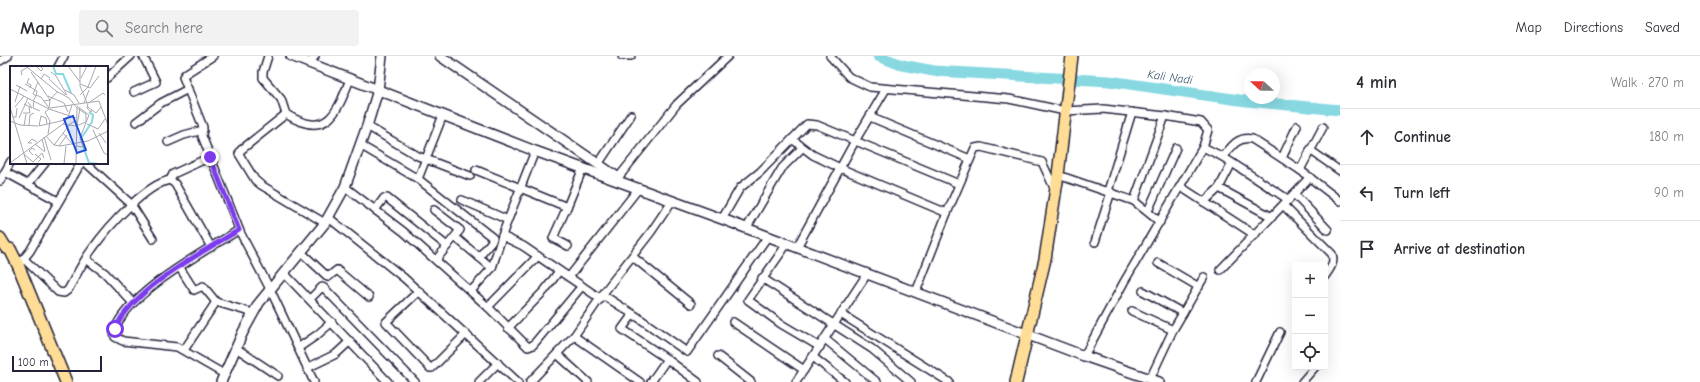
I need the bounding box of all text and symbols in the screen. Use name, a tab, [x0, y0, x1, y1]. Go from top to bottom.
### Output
search box	[79, 10, 359, 46]
text: Map	[20, 17, 55, 39]
icon: search	[93, 17, 115, 39]
text: Search here	[125, 19, 203, 37]
text: Map	[1515, 19, 1542, 36]
text: Directions	[1564, 19, 1623, 36]
text: Saved	[1645, 19, 1680, 36]
inset map	[10, 66, 108, 164]
water label: Kali Nadi	[1147, 67, 1194, 87]
north arrow	[1244, 68, 1280, 104]
text: 4 min	[1356, 73, 1397, 92]
text: Walk · 270 m	[1611, 75, 1684, 90]
icon: ahead	[1356, 126, 1378, 148]
text: Continue	[1394, 128, 1451, 146]
text: 180 m	[1649, 129, 1684, 144]
route end	[201, 148, 219, 166]
icon: left	[1356, 182, 1378, 204]
text: Turn left	[1394, 184, 1450, 202]
text: 90 m	[1654, 185, 1684, 200]
icon: arrive	[1356, 238, 1378, 260]
text: Arrive at destination	[1394, 240, 1525, 258]
map controls	[1292, 262, 1328, 370]
button: +	[1292, 262, 1328, 298]
button: −	[1292, 298, 1328, 334]
route start	[106, 320, 124, 338]
button: locate	[1292, 334, 1328, 370]
scale bar	[12, 354, 102, 373]
text: 100 m	[18, 356, 49, 369]

